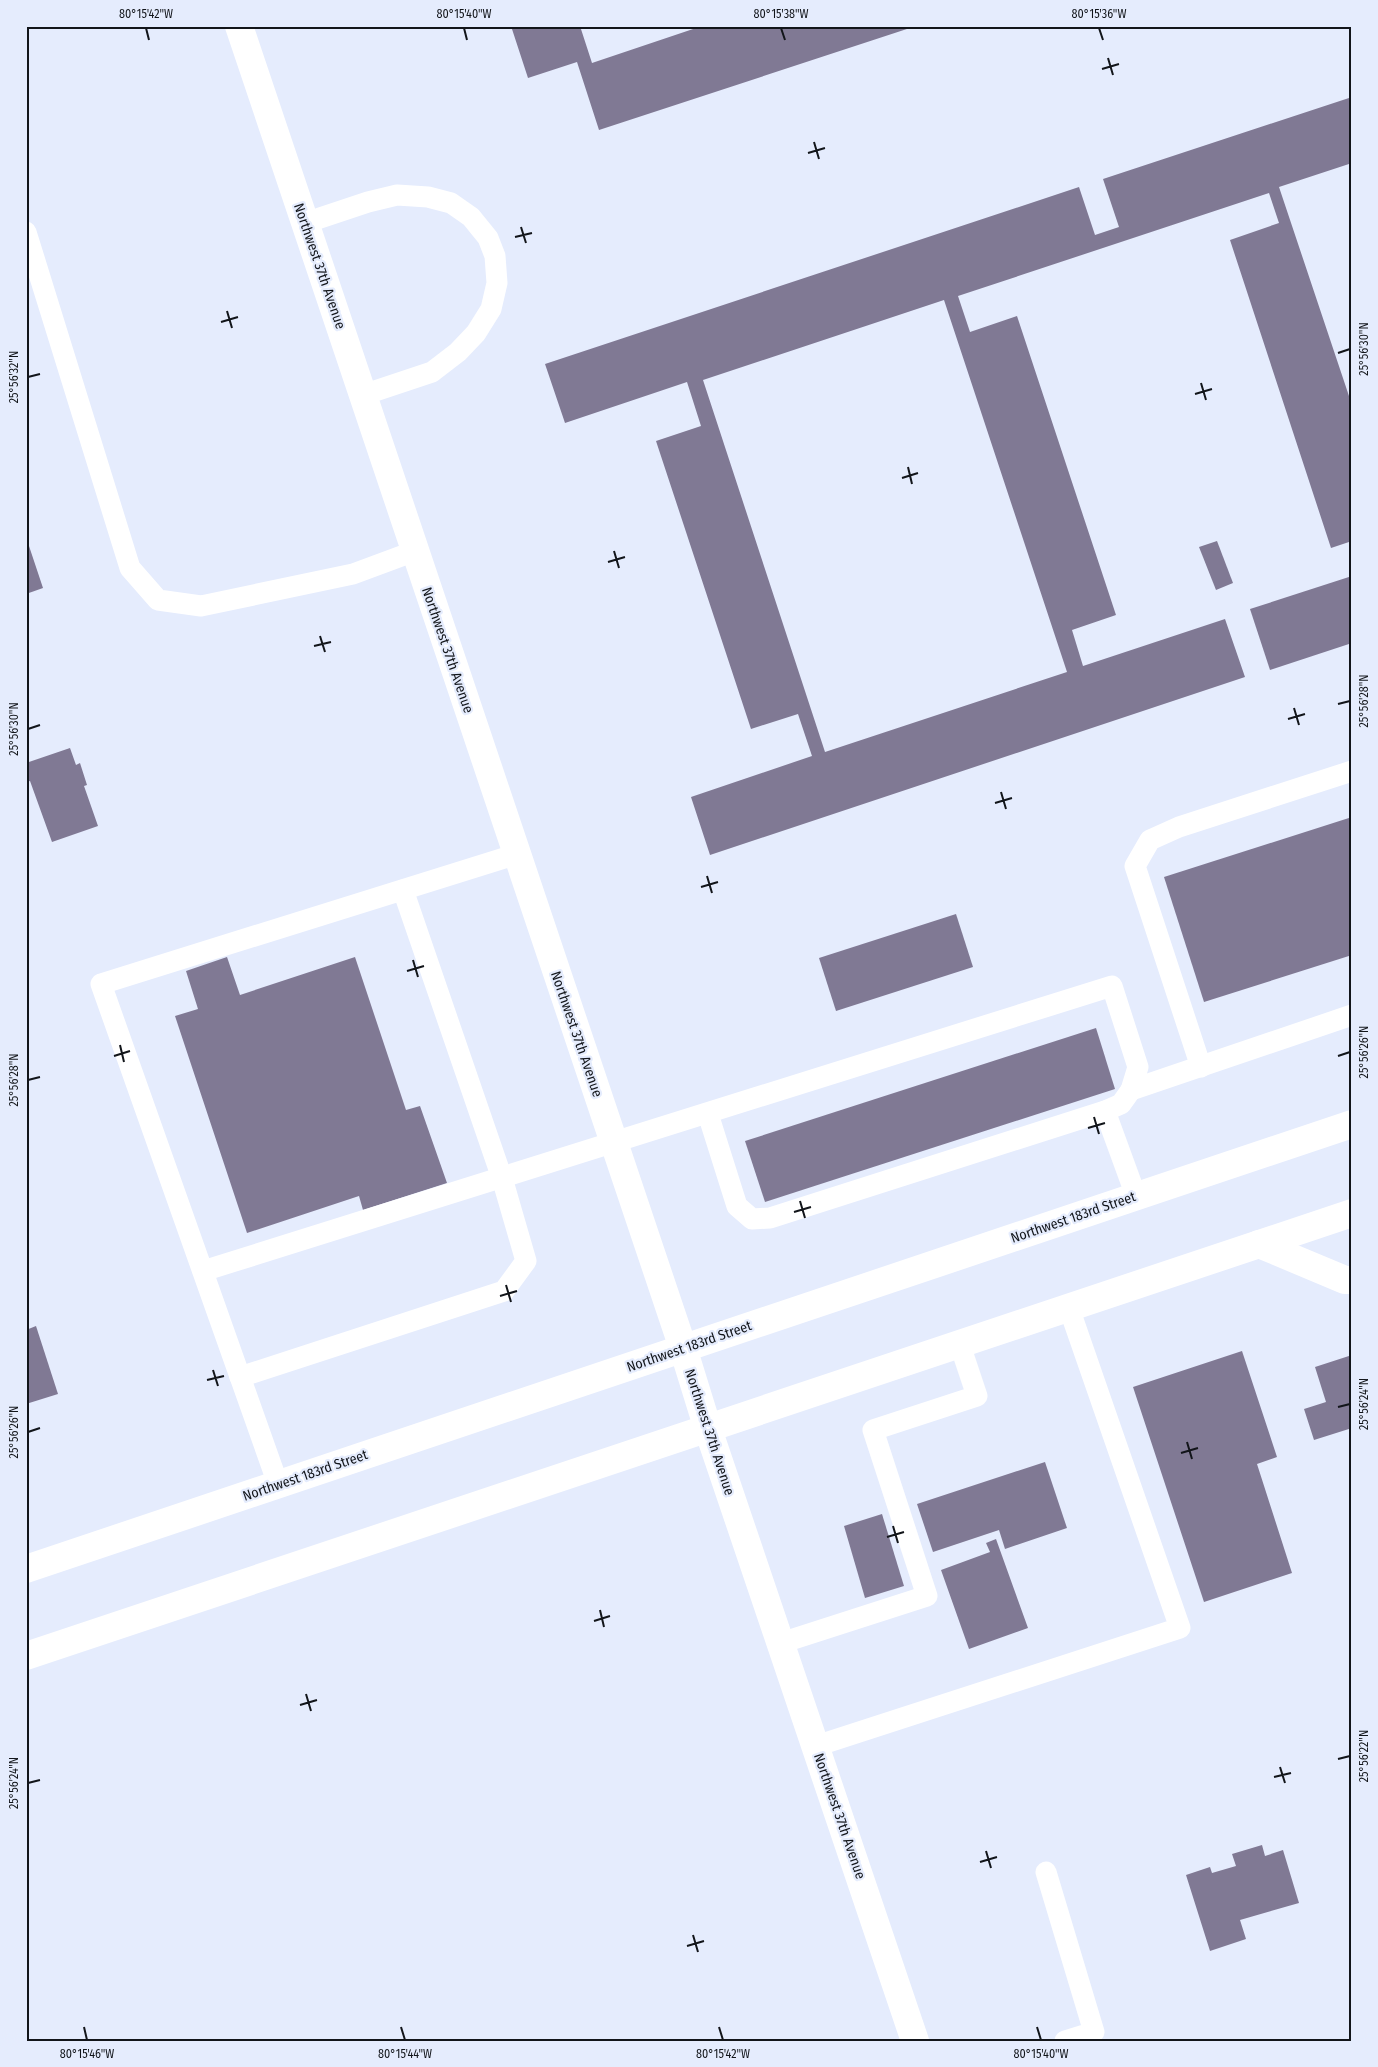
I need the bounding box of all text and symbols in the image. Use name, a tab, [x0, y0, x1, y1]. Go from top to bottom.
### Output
text: 80°15'42"W	[119, 7, 173, 21]
text: 80°15'40"W	[436, 7, 492, 21]
text: 80°15'38"W	[754, 7, 808, 21]
text: 80°15'36"W	[1072, 7, 1126, 21]
street label: Northwest 37th Avenue	[290, 201, 349, 331]
text: 25°56'30"N	[1357, 322, 1371, 376]
text: 25°56'32"N	[7, 351, 21, 403]
street label: Northwest 37th Avenue	[418, 585, 477, 715]
text: 25°56'28"N	[1357, 675, 1371, 727]
text: 25°56'30"N	[7, 702, 21, 756]
street label: Northwest 37th Avenue	[547, 969, 606, 1099]
text: 25°56'26"N	[1357, 1026, 1371, 1078]
text: 25°56'28"N	[7, 1054, 21, 1106]
street label: Northwest 183rd Street	[1008, 1188, 1138, 1247]
street label: Northwest 183rd Street	[624, 1317, 754, 1376]
street label: Northwest 37th Avenue	[681, 1367, 738, 1498]
text: 25°56'24"N	[1357, 1378, 1371, 1430]
text: 25°56'26"N	[7, 1406, 21, 1458]
street label: Northwest 183rd Street	[240, 1446, 370, 1505]
text: 25°56'22"N	[1357, 1730, 1371, 1782]
street label: Northwest 37th Avenue	[810, 1751, 869, 1881]
text: 25°56'24"N	[7, 1757, 21, 1809]
text: 80°15'46"W	[60, 2047, 114, 2061]
text: 80°15'44"W	[378, 2047, 432, 2061]
text: 80°15'42"W	[696, 2047, 750, 2061]
text: 80°15'40"W	[1013, 2047, 1069, 2061]

